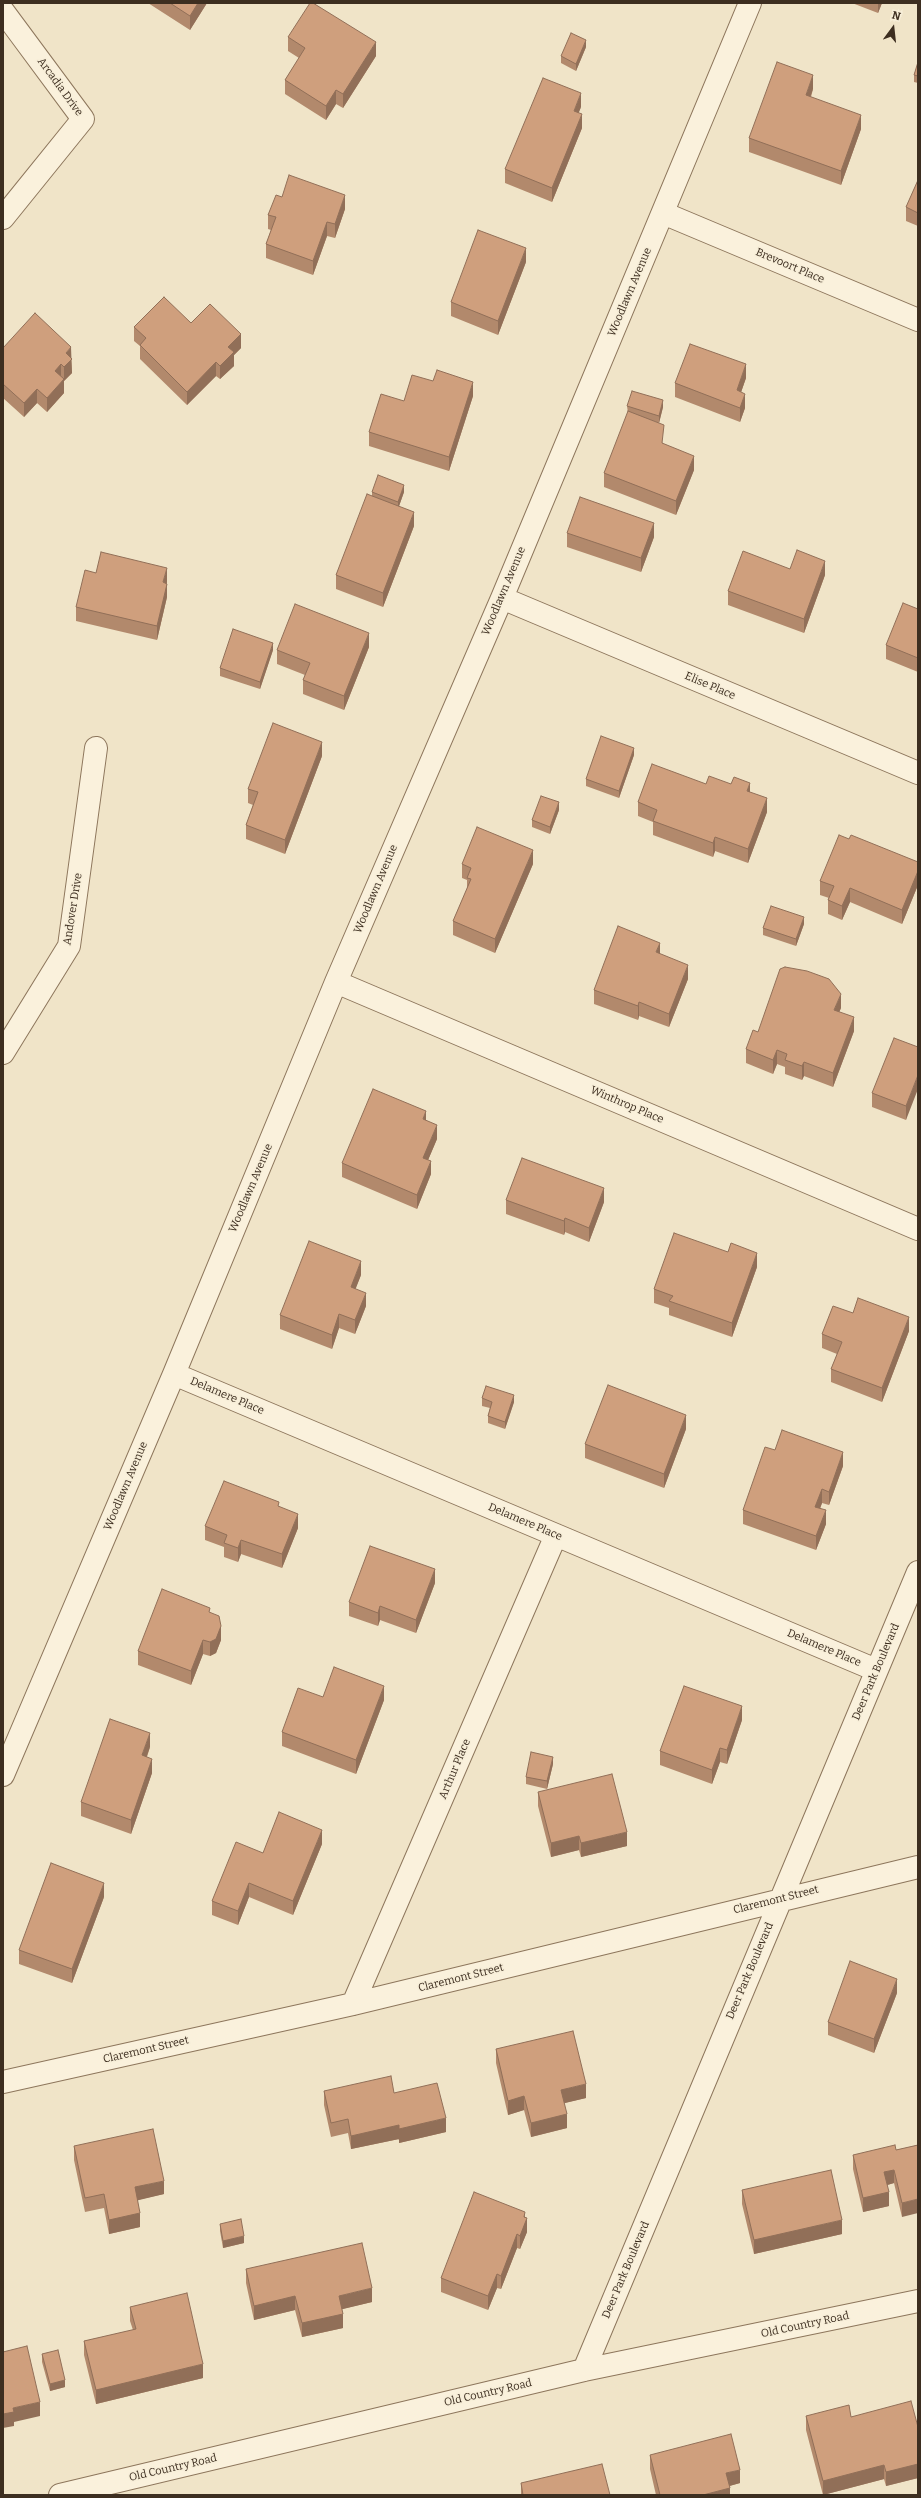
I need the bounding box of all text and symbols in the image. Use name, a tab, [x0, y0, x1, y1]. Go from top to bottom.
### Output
north arrow	[873, 8, 913, 48]
text: N	[890, 9, 902, 23]
street label: Arcadia Drive	[34, 55, 86, 119]
street label: Woodlawn Avenue	[605, 246, 655, 338]
street label: Brevoort Place	[754, 246, 826, 286]
street label: Woodlawn Avenue	[479, 545, 529, 637]
street label: Elise Place	[683, 669, 737, 703]
street label: Woodlawn Avenue	[351, 843, 401, 935]
street label: Andover Drive	[61, 872, 85, 946]
street label: Winthrop Place	[588, 1084, 666, 1126]
street label: Woodlawn Avenue	[226, 1142, 276, 1234]
street label: Delamere Place	[188, 1374, 266, 1418]
street label: Woodlawn Avenue	[101, 1440, 151, 1532]
street label: Delamere Place	[486, 1500, 564, 1544]
street label: Deer Park Boulevard	[850, 1621, 902, 1723]
street label: Delamere Place	[785, 1626, 863, 1670]
street label: Arthur Place	[436, 1737, 474, 1801]
street label: Claremont Street	[732, 1883, 820, 1917]
street label: Deer Park Boulevard	[724, 1920, 776, 2022]
street label: Claremont Street	[417, 1961, 505, 1995]
street label: Claremont Street	[102, 2034, 190, 2066]
street label: Deer Park Boulevard	[600, 2219, 652, 2321]
street label: Old Country Road	[760, 2309, 850, 2341]
street label: Old Country Road	[443, 2376, 533, 2410]
street label: Old Country Road	[128, 2451, 218, 2485]

